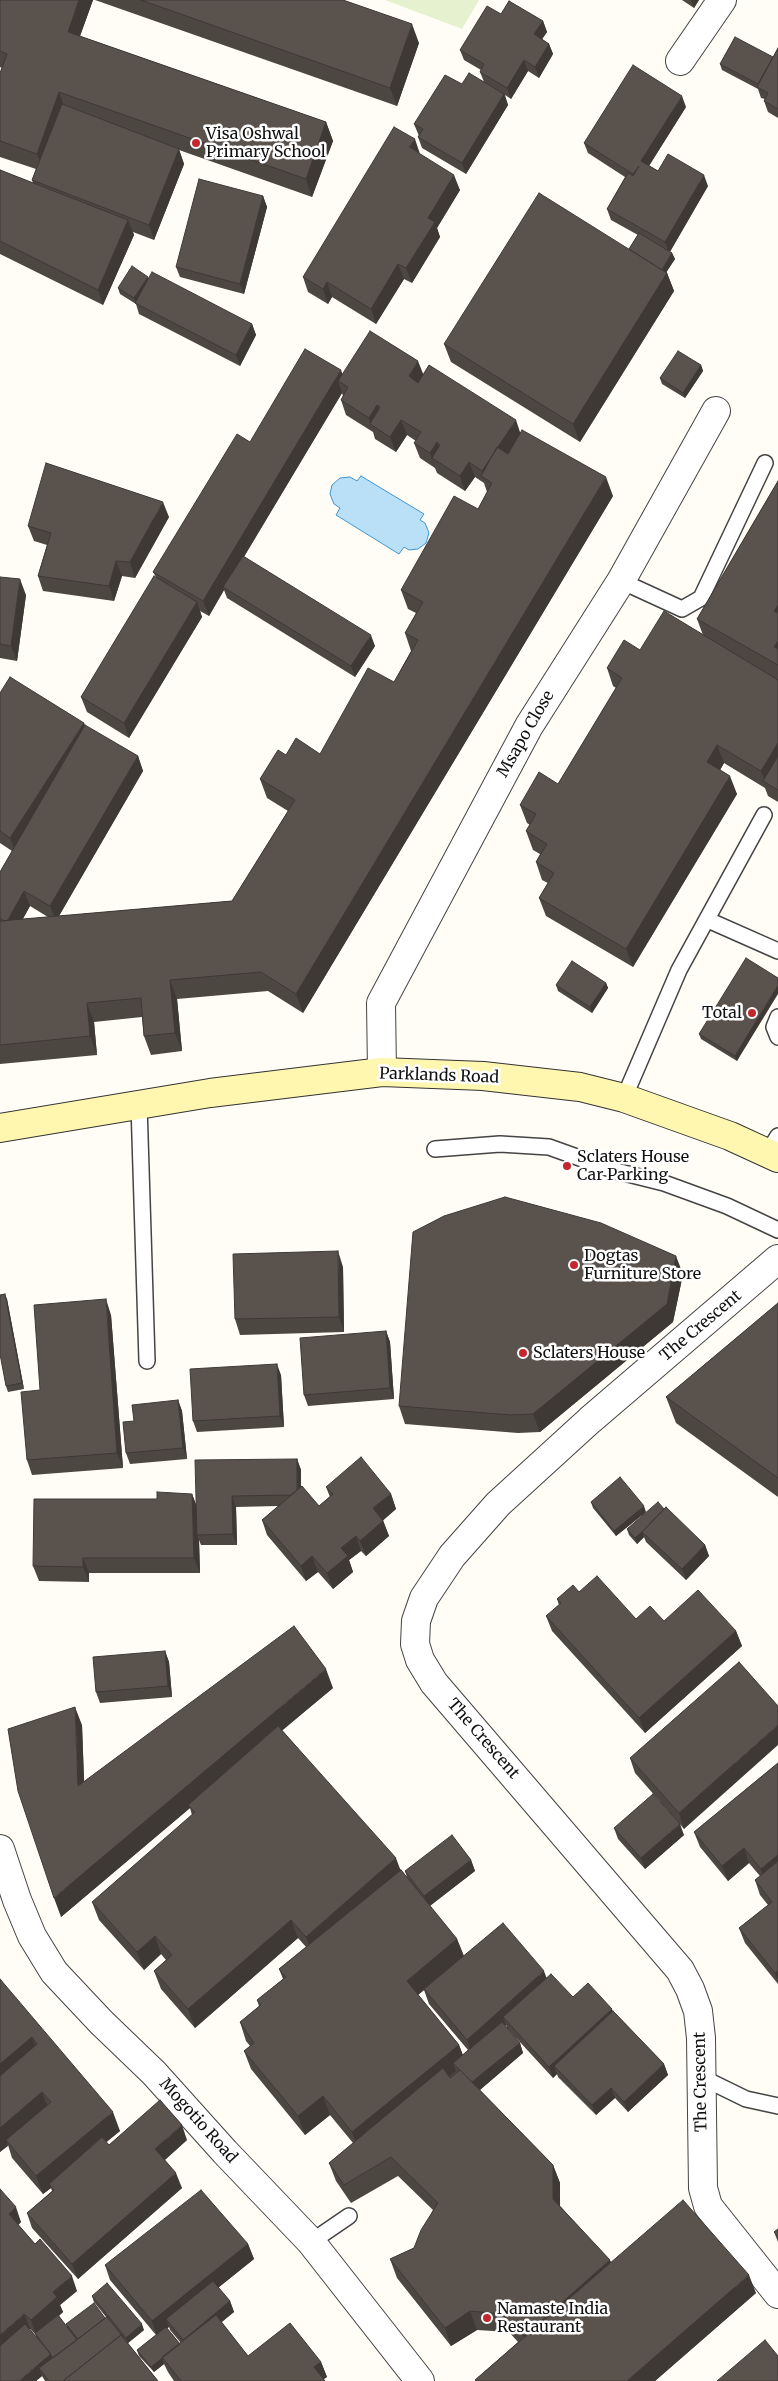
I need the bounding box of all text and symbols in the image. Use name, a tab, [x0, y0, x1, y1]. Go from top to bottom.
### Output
place label: Visa Oshwal Primary School	[206, 124, 326, 162]
marker: Visa Oshwal Primary School	[190, 137, 202, 149]
street label: Msapo Close	[494, 687, 558, 781]
place label: Total	[702, 1003, 742, 1023]
marker: Total	[746, 1007, 758, 1019]
street label: Parklands Road	[379, 1064, 499, 1088]
place label: Sclaters House Car Parking	[577, 1147, 689, 1185]
marker: Sclaters House Car Parking	[561, 1160, 573, 1172]
place label: Dogtas Furniture Store	[584, 1246, 701, 1284]
marker: Dogtas Furniture Store	[568, 1259, 580, 1271]
street label: The Crescent	[656, 1286, 746, 1366]
place label: Sclaters House	[533, 1343, 645, 1363]
marker: Sclaters House	[517, 1347, 529, 1359]
street label: The Crescent	[443, 1695, 523, 1783]
street label: The Crescent	[691, 2032, 711, 2132]
street label: Mogotio Road	[155, 2075, 241, 2167]
place label: Namaste India Restaurant	[497, 2299, 608, 2337]
marker: Namaste India Restaurant	[481, 2312, 493, 2324]

